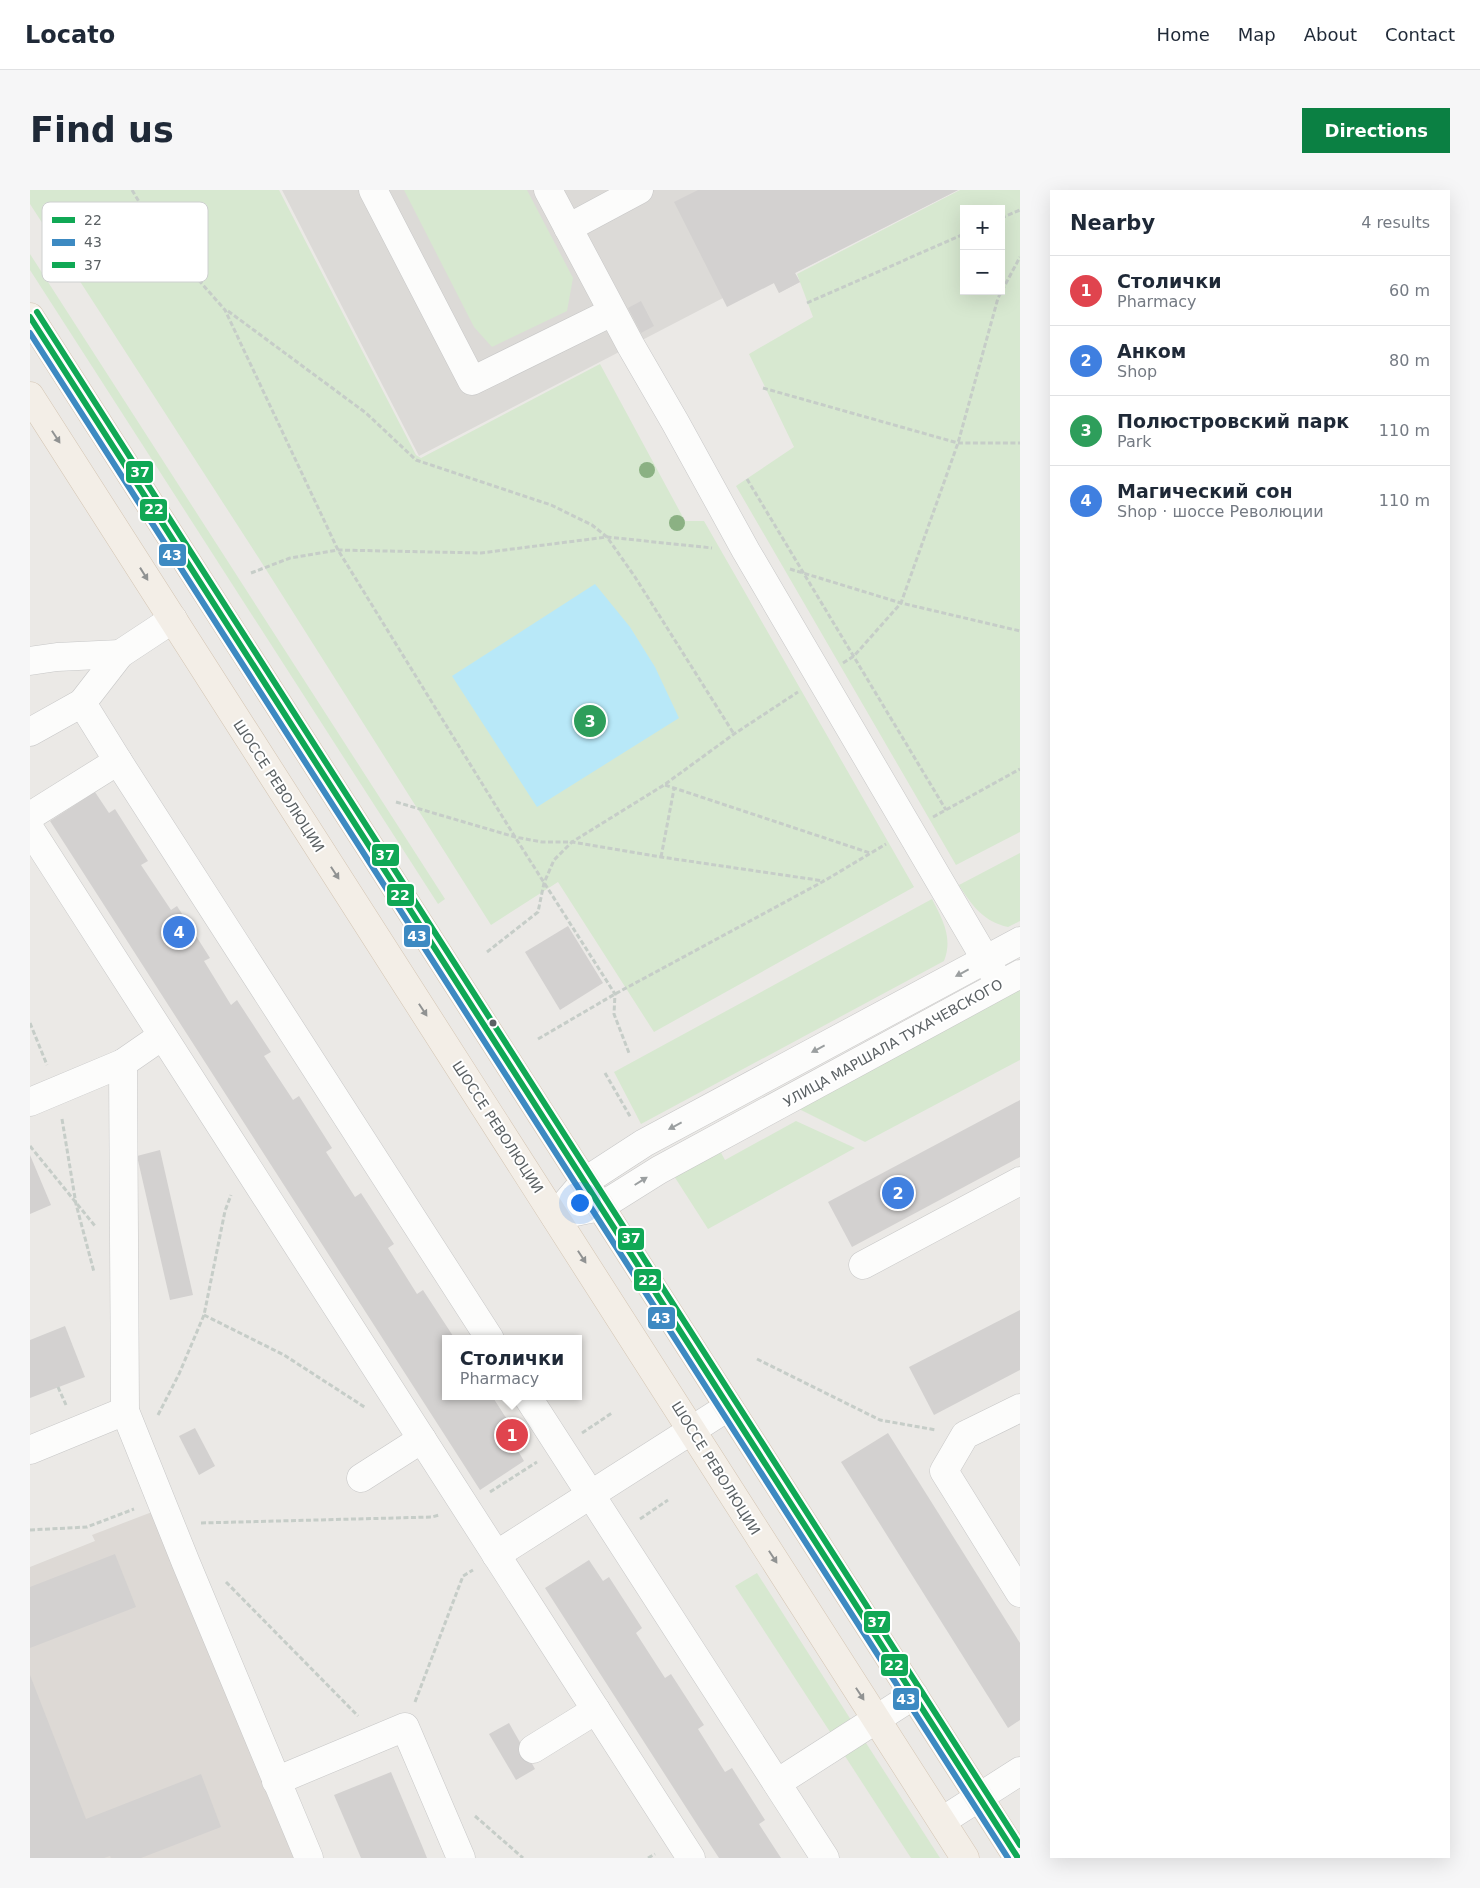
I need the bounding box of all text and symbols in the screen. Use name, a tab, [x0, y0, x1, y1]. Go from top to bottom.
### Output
text: Locato	[25, 21, 115, 49]
text: Home	[1157, 24, 1210, 45]
text: Map	[1238, 24, 1276, 45]
text: About	[1304, 24, 1357, 45]
text: Contact	[1385, 24, 1455, 45]
button: Directions	[1302, 108, 1450, 153]
text: Find us	[30, 110, 174, 150]
legend	[42, 202, 208, 282]
map controls	[960, 205, 1005, 295]
button: +	[960, 205, 1005, 250]
text: Nearby	[1070, 211, 1155, 235]
text: 22	[84, 212, 102, 228]
text: 4 results	[1361, 213, 1430, 232]
text: 43	[84, 234, 102, 250]
button: −	[960, 250, 1005, 295]
text: 37	[84, 257, 102, 273]
text: Столички	[1117, 270, 1222, 292]
text: 1	[1080, 281, 1092, 300]
text: 60 m	[1389, 281, 1430, 300]
text: Pharmacy	[1117, 292, 1197, 311]
text: Анком	[1117, 340, 1186, 362]
text: 2	[1080, 351, 1092, 370]
text: 80 m	[1389, 351, 1430, 370]
text: Shop	[1117, 362, 1157, 381]
text: Полюстровский парк	[1117, 410, 1349, 432]
text: 3	[1080, 421, 1092, 440]
text: 110 m	[1379, 421, 1430, 440]
one-way arrow	[52, 430, 61, 444]
text: Park	[1117, 432, 1152, 451]
line badge: 37	[125, 460, 154, 484]
text: 37	[130, 464, 150, 480]
text: Магический сон	[1117, 480, 1293, 502]
text: 4	[1080, 491, 1092, 510]
text: 110 m	[1379, 491, 1430, 510]
line badge: 22	[139, 498, 168, 522]
text: 22	[144, 501, 164, 517]
text: Shop · шоссе Революции	[1117, 502, 1324, 521]
line badge: 43	[158, 543, 187, 567]
text: 43	[162, 547, 182, 563]
one-way arrow	[139, 567, 148, 581]
pin: 3	[574, 702, 606, 740]
street label: ШОССЕ РЕВОЛЮЦИИ	[230, 717, 328, 855]
line badge: 37	[371, 843, 400, 867]
text: 37	[375, 847, 395, 863]
one-way arrow	[331, 866, 340, 880]
line badge: 22	[386, 883, 415, 907]
text: 22	[390, 887, 410, 903]
pin: 4	[163, 913, 195, 951]
line badge: 43	[403, 924, 431, 948]
text: 43	[407, 928, 427, 944]
one-way arrow	[955, 968, 968, 977]
street label: УЛИЦА МАРШАЛА ТУХАЧЕВСКОГО	[781, 976, 1005, 1110]
one-way arrow	[418, 1003, 428, 1016]
unlabelled marker	[488, 1018, 498, 1028]
one-way arrow	[812, 1045, 825, 1054]
street label: ШОССЕ РЕВОЛЮЦИИ	[449, 1058, 547, 1196]
one-way arrow	[669, 1122, 682, 1131]
pin: 2	[882, 1174, 914, 1212]
one-way arrow	[635, 1177, 648, 1186]
your location	[567, 1190, 593, 1216]
line badge: 37	[617, 1227, 645, 1251]
text: 37	[621, 1230, 641, 1246]
one-way arrow	[577, 1251, 586, 1264]
line badge: 22	[633, 1268, 662, 1292]
text: 22	[638, 1272, 658, 1288]
line badge: 43	[647, 1306, 676, 1330]
text: 43	[651, 1310, 671, 1326]
popup	[442, 1335, 582, 1400]
text: Столички	[460, 1347, 564, 1369]
text: Pharmacy	[460, 1369, 539, 1388]
street label: ШОССЕ РЕВОЛЮЦИИ	[668, 1398, 764, 1538]
pin: 1	[496, 1416, 528, 1454]
one-way arrow	[768, 1550, 777, 1563]
line badge: 37	[863, 1610, 891, 1634]
text: 37	[867, 1614, 887, 1630]
line badge: 22	[880, 1653, 909, 1677]
text: 22	[884, 1657, 904, 1673]
one-way arrow	[855, 1687, 865, 1700]
line badge: 43	[892, 1687, 920, 1711]
text: 43	[896, 1691, 916, 1707]

